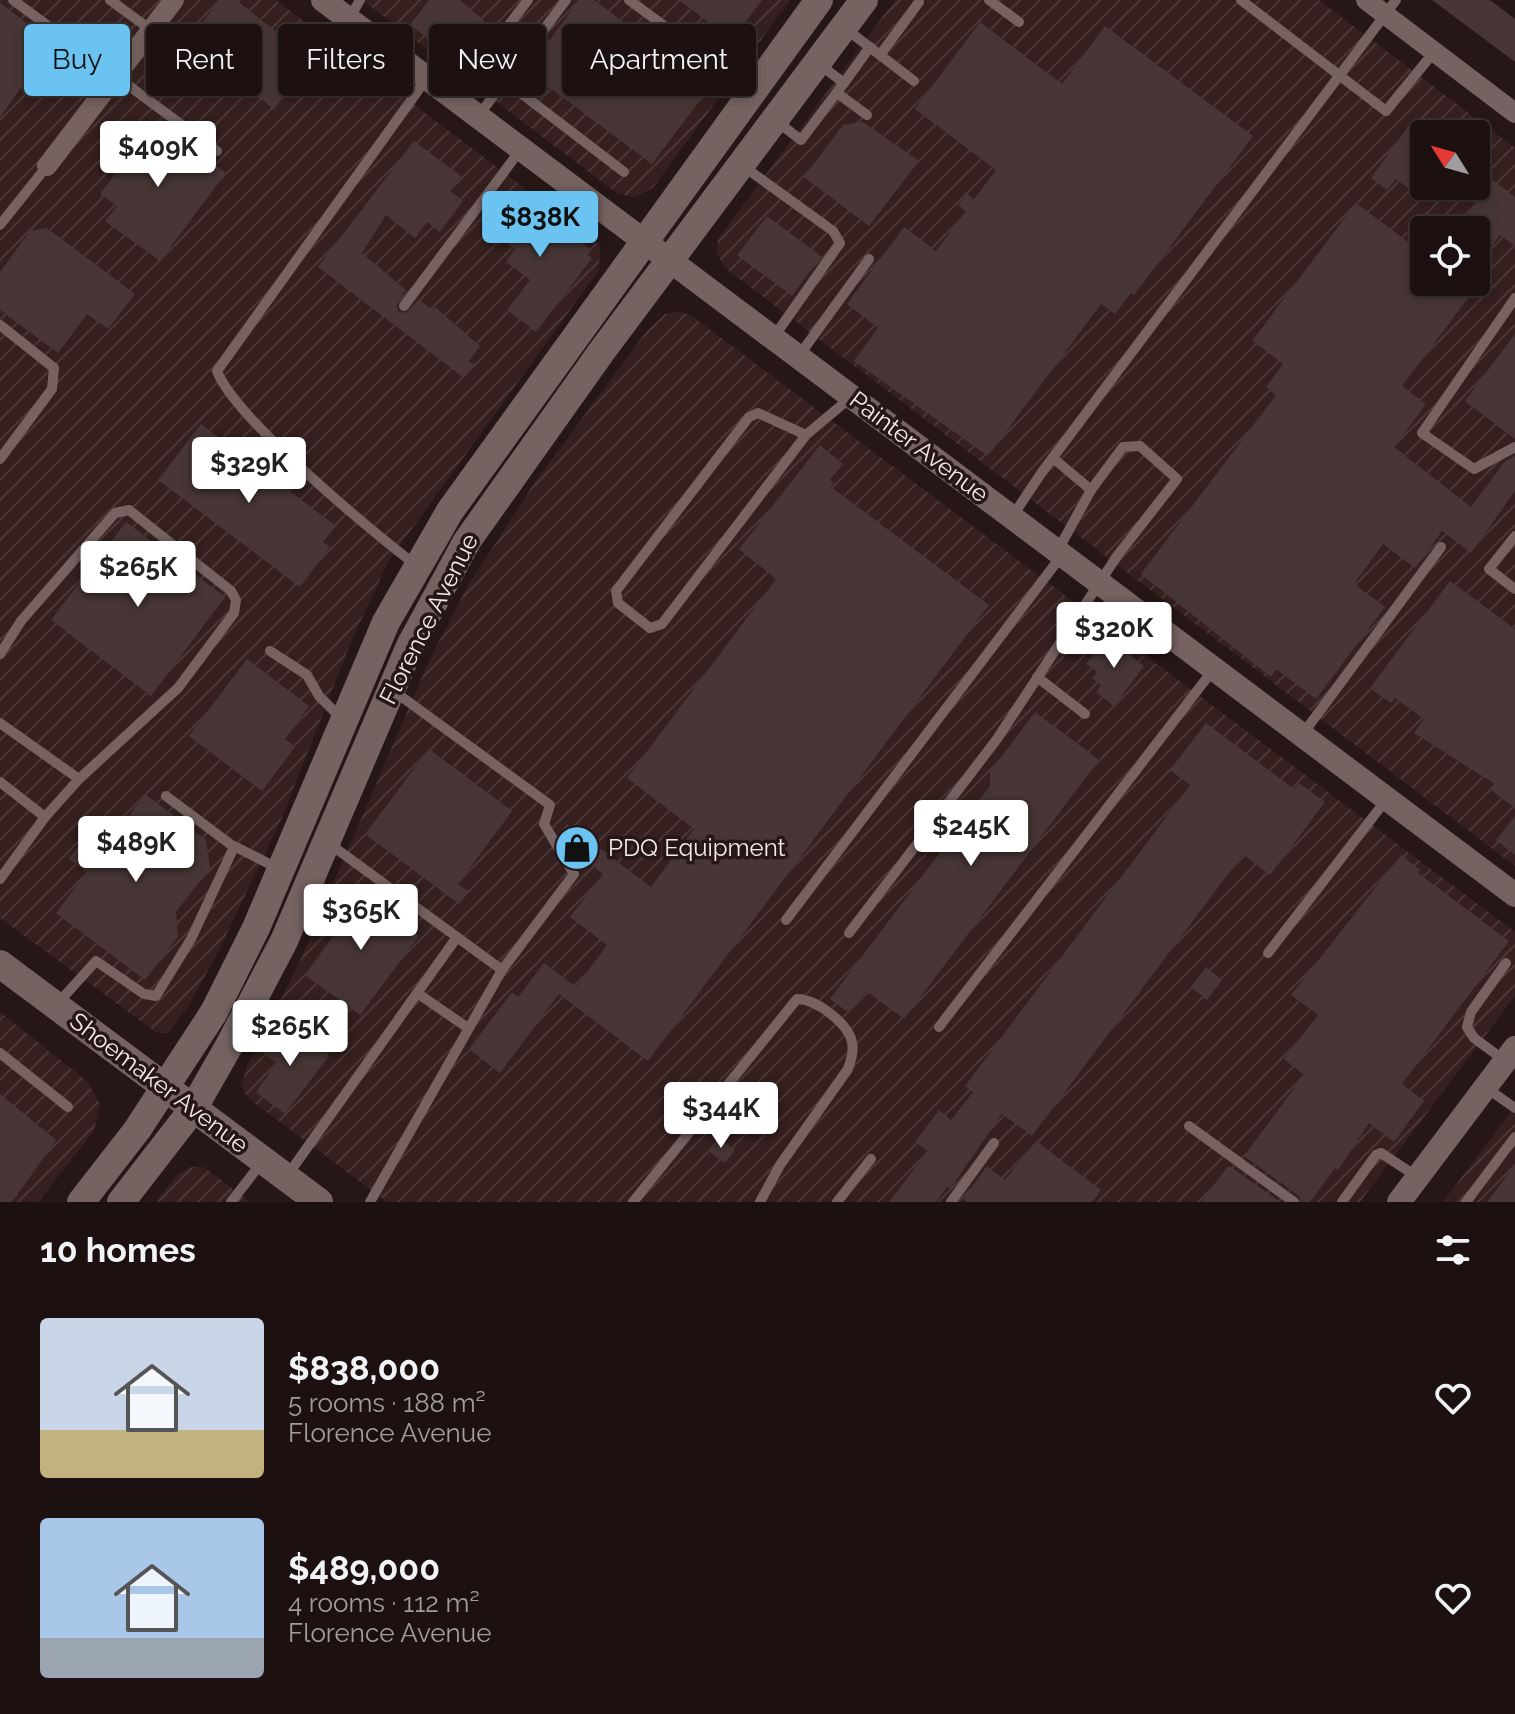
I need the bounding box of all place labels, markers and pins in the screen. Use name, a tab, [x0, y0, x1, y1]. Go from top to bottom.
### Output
pin: $409K	[102, 121, 214, 189]
pin: $838K	[484, 191, 596, 259]
pin: $329K	[193, 437, 305, 505]
pin: $265K	[82, 541, 194, 609]
pin: $320K	[1058, 602, 1170, 670]
pin: $245K	[915, 800, 1027, 868]
pin: $489K	[80, 816, 192, 884]
shop icon: PDQ Equipment	[553, 824, 601, 872]
place label: PDQ Equipment	[608, 833, 786, 862]
pin: $365K	[305, 884, 417, 952]
pin: $265K	[234, 1000, 346, 1068]
pin: $344K	[665, 1082, 777, 1150]

